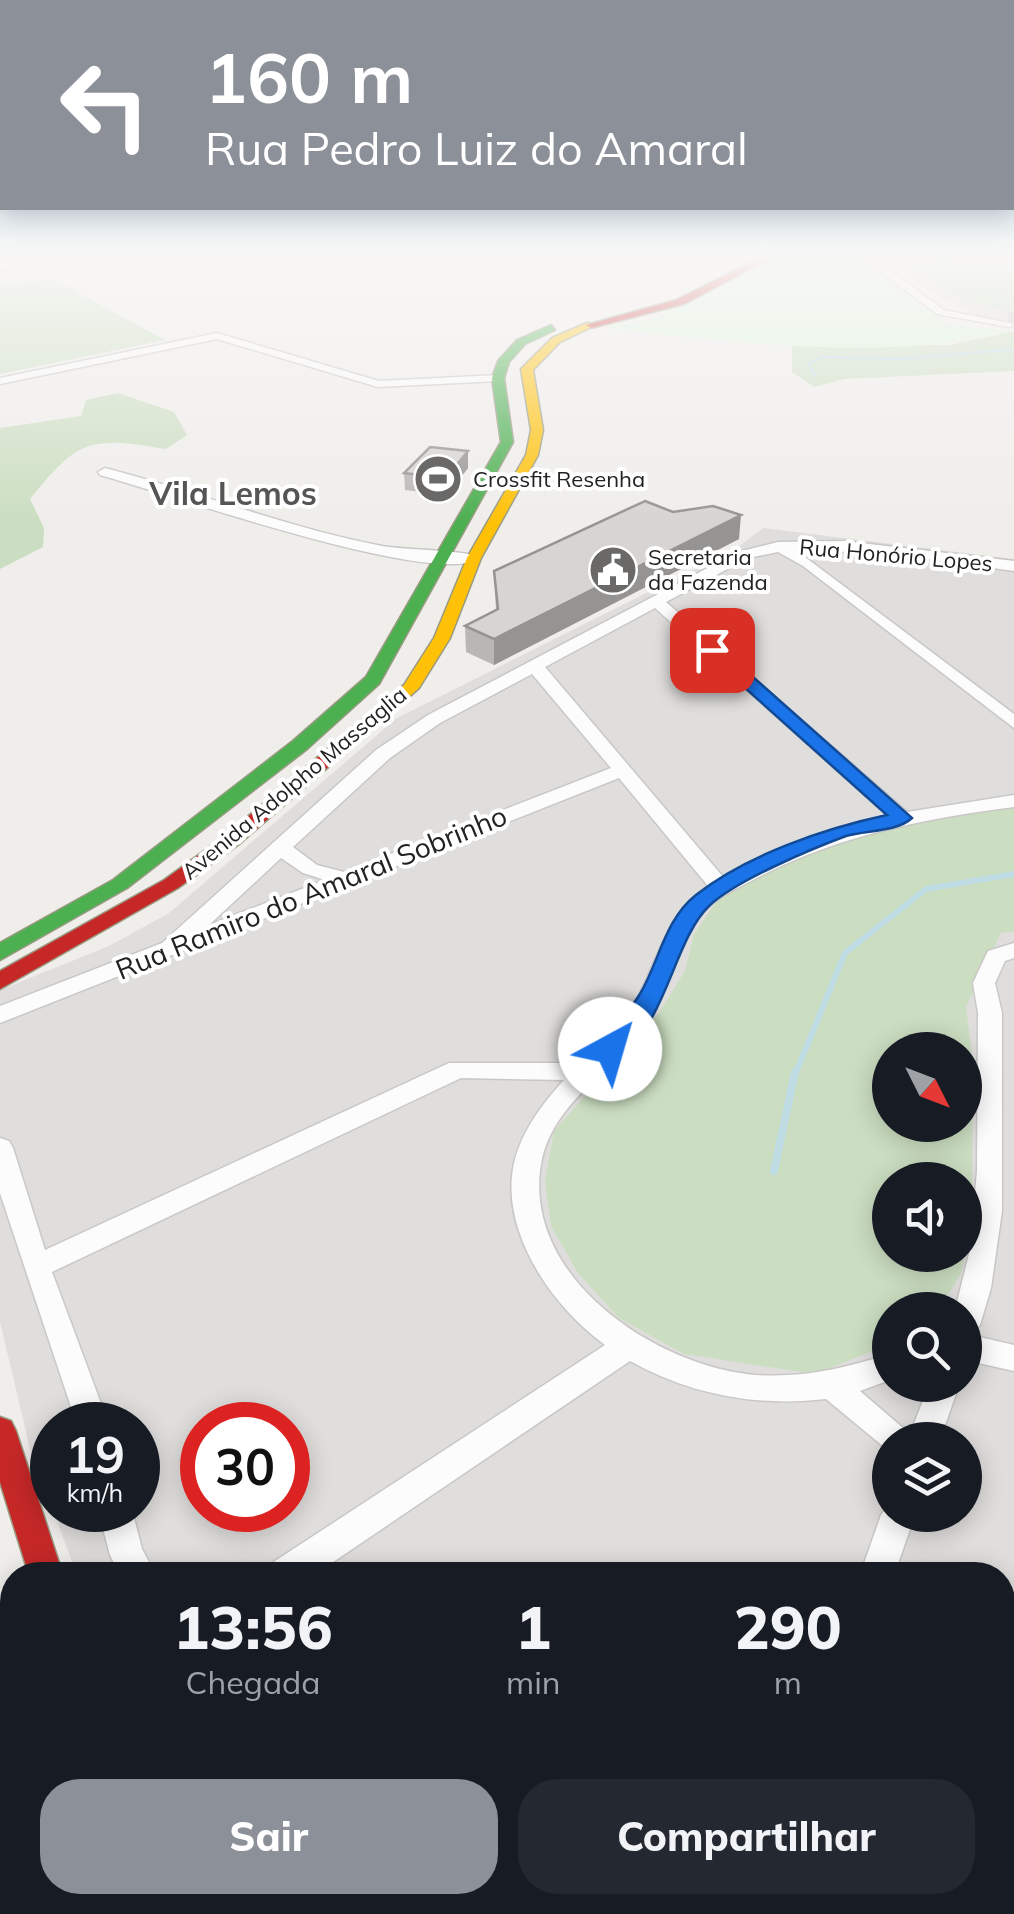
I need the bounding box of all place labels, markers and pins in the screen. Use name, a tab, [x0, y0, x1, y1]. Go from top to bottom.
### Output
sports icon: Crossfit Resenha	[412, 453, 464, 505]
place label: Crossfit Resenha	[473, 465, 645, 493]
place label: Secretaria da Fazenda	[648, 543, 768, 596]
public building icon: Secretaria da Fazenda	[587, 544, 639, 596]
pin	[670, 608, 755, 693]

